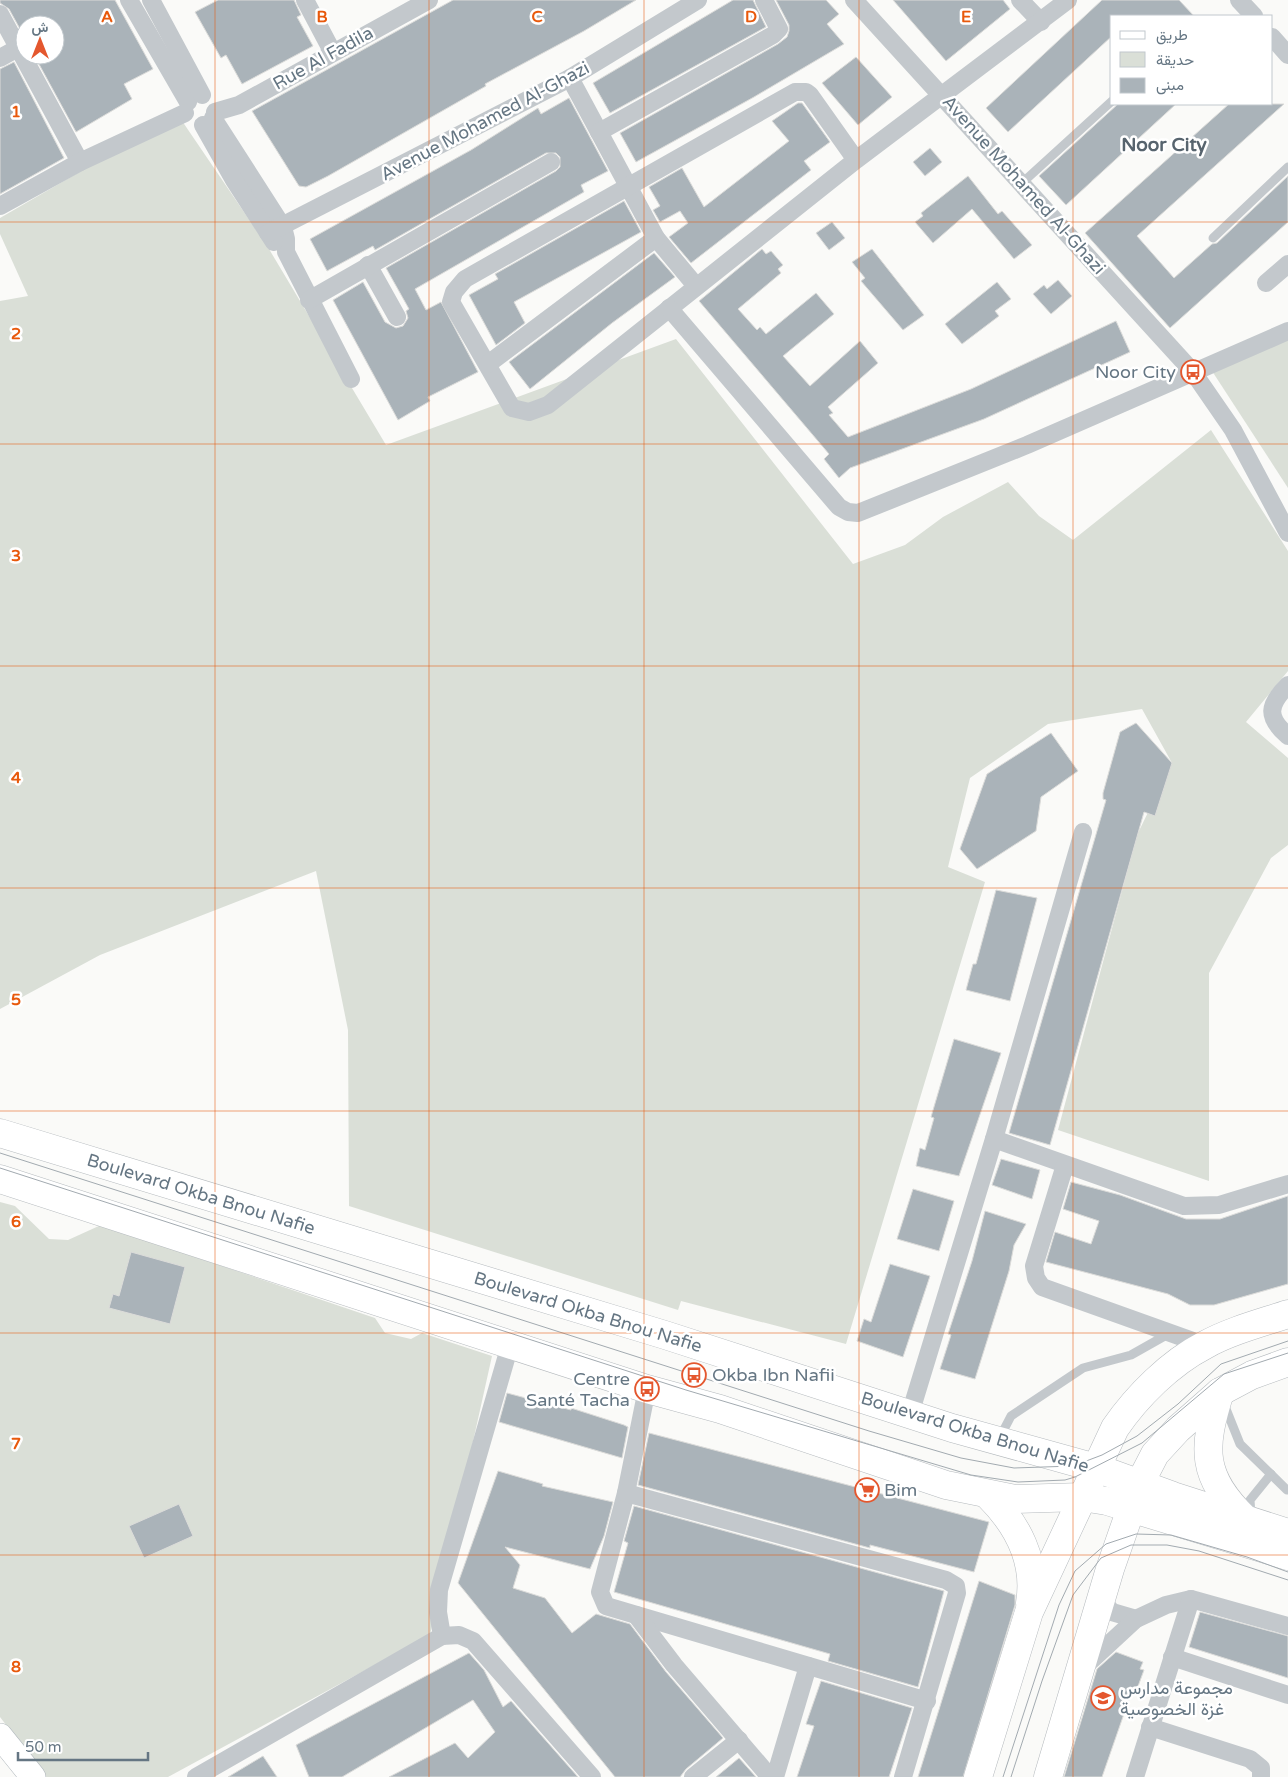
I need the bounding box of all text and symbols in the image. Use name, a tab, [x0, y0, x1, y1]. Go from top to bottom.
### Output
text: A	[101, 7, 113, 27]
text: B	[316, 7, 328, 27]
text: C	[531, 7, 543, 27]
text: D	[745, 7, 757, 27]
text: E	[961, 7, 971, 27]
north arrow	[15, 15, 65, 65]
legend	[1110, 15, 1273, 105]
text: ش	[32, 19, 49, 36]
street label: Rue Al Fadila	[269, 21, 377, 95]
text: طريق	[1156, 26, 1188, 45]
text: حديقة	[1156, 51, 1194, 69]
street label: Avenue Mohamed Al-Ghazi	[377, 57, 593, 185]
text: مبنى	[1156, 76, 1184, 95]
street label: Avenue Mohamed Al-Ghazi	[938, 91, 1110, 279]
text: 1	[11, 102, 21, 122]
district label: Noor City	[1121, 134, 1208, 157]
text: 2	[11, 324, 21, 344]
bus stop icon: Noor City	[1180, 359, 1206, 385]
place label: Noor City	[1095, 361, 1176, 383]
text: 3	[11, 546, 21, 566]
text: 4	[11, 768, 21, 788]
text: 5	[11, 990, 21, 1010]
street label: Boulevard Okba Bnou Nafie	[84, 1149, 318, 1239]
text: 6	[11, 1212, 21, 1232]
street label: Boulevard Okba Bnou Nafie	[471, 1267, 705, 1357]
bus stop icon: Okba Ibn Nafii	[681, 1362, 707, 1388]
place label: Okba Ibn Nafii	[712, 1364, 835, 1386]
place label: Centre Santé Tacha	[526, 1368, 630, 1411]
bus stop icon: Centre Santé Tacha	[634, 1376, 660, 1402]
street label: Boulevard Okba Bnou Nafie	[858, 1387, 1092, 1477]
text: 7	[11, 1434, 21, 1454]
supermarket icon: Bim	[854, 1477, 880, 1503]
place label: Bim	[884, 1479, 917, 1501]
text: 8	[11, 1657, 21, 1677]
place label: مجموعة مدارس غزة الخصوصية	[1120, 1677, 1233, 1720]
school or university icon: مجموعة مدارس غزة الخصوصية	[1090, 1685, 1116, 1711]
scale bar	[18, 1730, 148, 1762]
text: 50 m	[25, 1738, 62, 1756]

